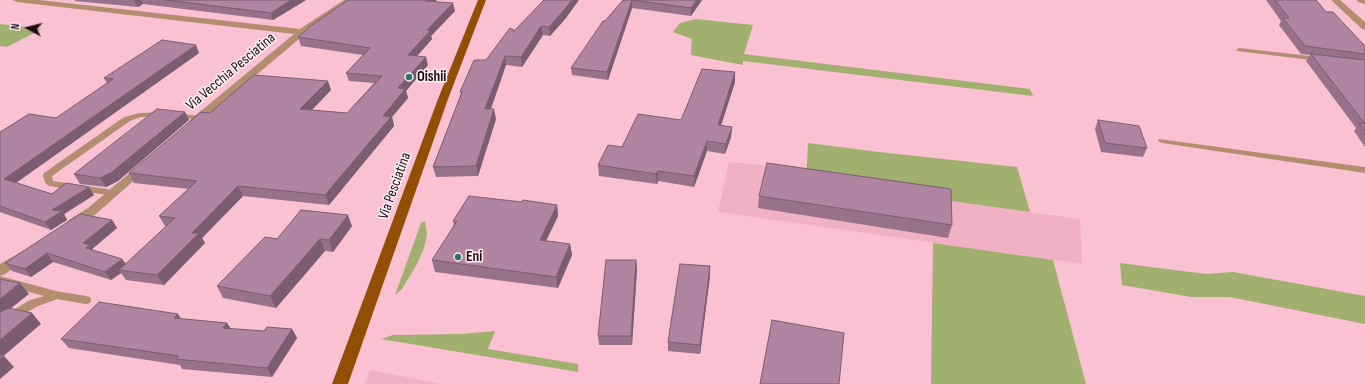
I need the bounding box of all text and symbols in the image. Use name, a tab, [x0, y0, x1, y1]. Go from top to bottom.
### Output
north arrow	[8, 8, 48, 48]
text: N	[9, 23, 22, 30]
street label: Via Vecchia Pesciatina	[183, 29, 279, 115]
place label: Oishii	[417, 68, 446, 86]
marker: Oishii	[404, 72, 414, 82]
street label: Via Pesciatina	[375, 150, 415, 222]
place label: Eni	[466, 248, 482, 266]
marker: Eni	[453, 252, 463, 262]

